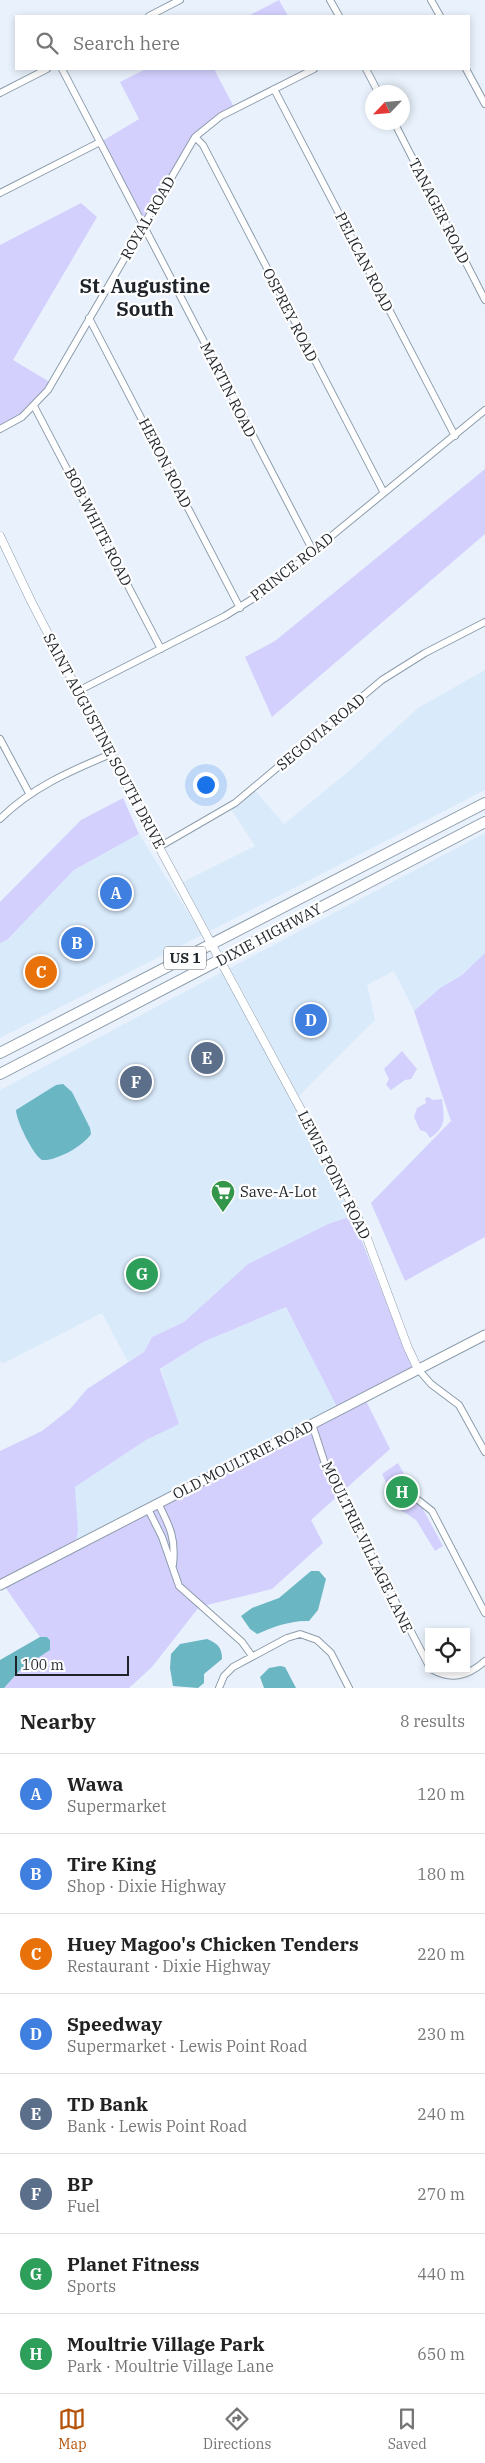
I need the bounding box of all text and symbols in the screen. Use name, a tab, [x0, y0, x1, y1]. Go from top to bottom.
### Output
search box	[15, 15, 470, 70]
icon: search	[33, 29, 61, 57]
text: Search here	[73, 31, 180, 55]
north arrow	[365, 85, 410, 130]
street label: TANAGER ROAD	[405, 155, 474, 267]
street label: ROYAL ROAD	[116, 173, 179, 263]
street label: PELICAN ROAD	[331, 209, 398, 315]
street label: OSPREY ROAD	[259, 265, 322, 365]
district label: St. Augustine South	[80, 272, 210, 322]
street label: MARTIN ROAD	[196, 339, 261, 441]
street label: HERON ROAD	[135, 415, 196, 511]
street label: BOB WHITE ROAD	[60, 465, 136, 589]
street label: PRINCE ROAD	[246, 528, 337, 605]
street label: SAINT AUGUSTINE SOUTH DRIVE	[39, 630, 169, 852]
street label: SEGOVIA ROAD	[272, 689, 369, 774]
your location	[193, 772, 219, 798]
pin: A	[100, 874, 132, 912]
street label: DIXIE HIGHWAY	[213, 899, 325, 970]
pin: B	[61, 924, 93, 962]
road number: US 1	[164, 946, 206, 970]
pin: C	[25, 953, 57, 991]
pin: D	[295, 1001, 327, 1039]
pin: E	[191, 1039, 223, 1077]
pin: F	[120, 1063, 152, 1101]
street label: LEWIS POINT ROAD	[294, 1107, 375, 1242]
supermarket icon: Save-A-Lot	[210, 1179, 236, 1213]
place label: Save-A-Lot	[240, 1182, 317, 1201]
pin: G	[126, 1255, 158, 1293]
street label: OLD MOULTRIE ROAD	[169, 1416, 316, 1503]
street label: MOULTRIE VILLAGE LANE	[318, 1458, 417, 1636]
pin: H	[386, 1473, 418, 1511]
map controls	[425, 1628, 470, 1673]
button: locate	[425, 1628, 470, 1673]
scale bar	[15, 1653, 129, 1676]
text: 100 m	[22, 1656, 64, 1674]
text: Nearby	[20, 1707, 96, 1735]
text: 8 results	[400, 1711, 465, 1731]
text: Wawa	[67, 1772, 123, 1796]
text: A	[30, 1784, 42, 1804]
text: 120 m	[417, 1784, 465, 1804]
text: Supermarket	[67, 1796, 166, 1816]
text: Tire King	[67, 1852, 156, 1876]
text: B	[30, 1864, 42, 1884]
text: 180 m	[417, 1864, 465, 1884]
text: Shop · Dixie Highway	[67, 1876, 226, 1896]
text: Huey Magoo's Chicken Tenders	[67, 1932, 359, 1956]
text: C	[31, 1944, 41, 1964]
text: 220 m	[417, 1944, 465, 1964]
text: Restaurant · Dixie Highway	[67, 1956, 271, 1976]
text: Speedway	[67, 2012, 162, 2036]
text: D	[30, 2024, 42, 2044]
text: 230 m	[417, 2024, 465, 2044]
text: Supermarket · Lewis Point Road	[67, 2036, 308, 2056]
text: TD Bank	[67, 2092, 148, 2116]
text: E	[31, 2104, 41, 2124]
text: 240 m	[417, 2104, 465, 2124]
text: Bank · Lewis Point Road	[67, 2116, 247, 2136]
text: BP	[67, 2172, 93, 2196]
text: F	[31, 2184, 41, 2204]
text: 270 m	[417, 2184, 465, 2204]
text: Fuel	[67, 2196, 100, 2216]
text: Planet Fitness	[67, 2252, 199, 2276]
text: G	[30, 2264, 42, 2284]
text: 440 m	[417, 2264, 465, 2284]
text: Sports	[67, 2276, 116, 2296]
text: Moultrie Village Park	[67, 2332, 264, 2356]
text: H	[30, 2344, 43, 2364]
text: 650 m	[417, 2344, 465, 2364]
text: Park · Moultrie Village Lane	[67, 2356, 274, 2376]
tab: Map	[58, 2405, 87, 2453]
tab: Directions	[203, 2405, 271, 2453]
tab: Saved	[388, 2405, 427, 2453]

